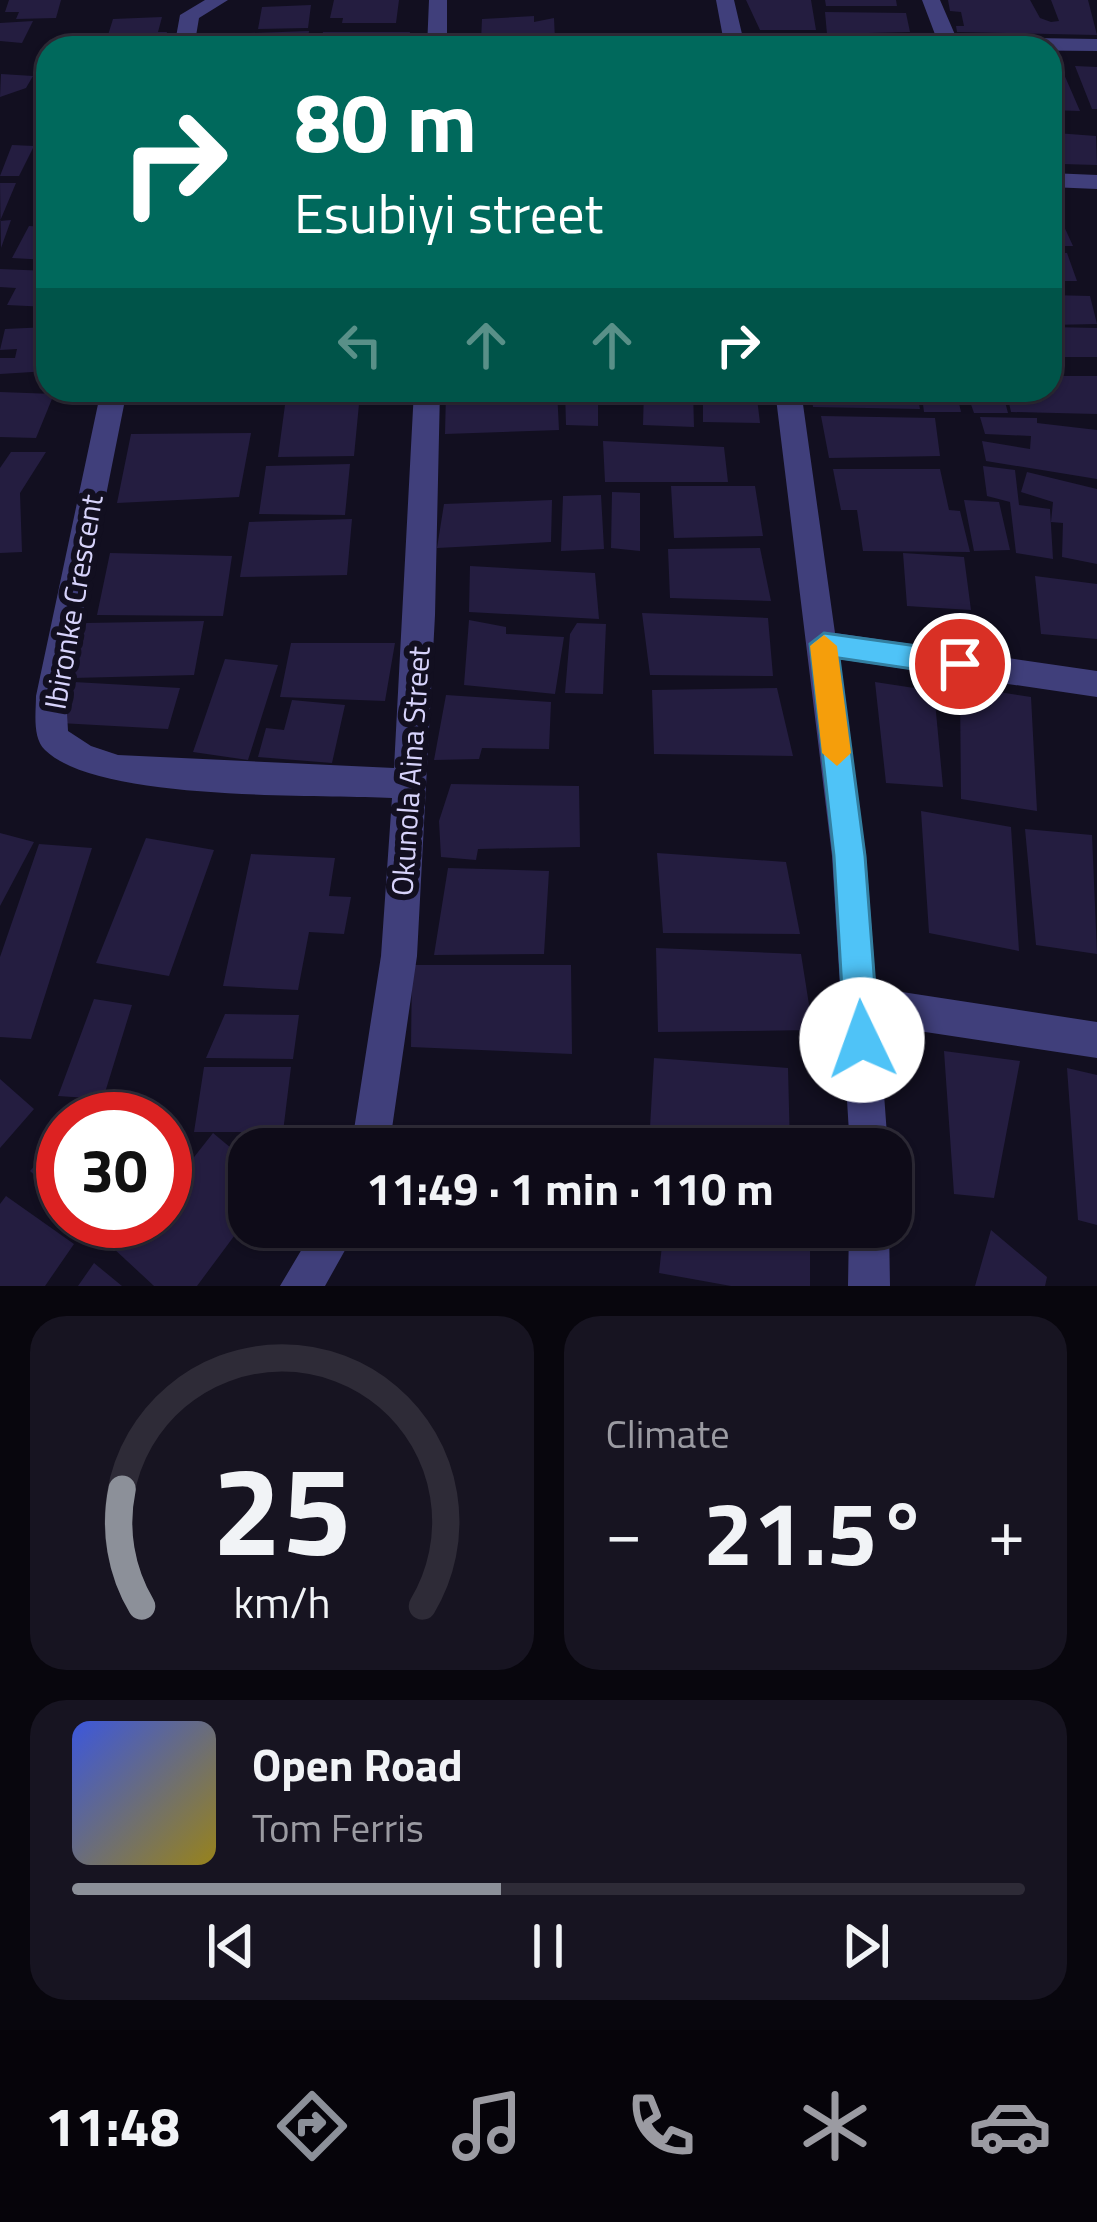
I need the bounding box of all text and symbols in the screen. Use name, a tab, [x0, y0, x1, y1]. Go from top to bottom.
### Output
text: 80 m	[294, 57, 477, 185]
icon: right	[96, 84, 252, 240]
text: Esubiyi street	[294, 172, 603, 254]
icon: left	[327, 312, 393, 378]
icon: ahead	[453, 312, 519, 378]
icon: ahead	[579, 312, 645, 378]
icon: right	[705, 312, 771, 378]
street label: Ibironke Crescent	[31, 490, 115, 713]
pin	[909, 613, 1011, 715]
icon: arrive	[927, 631, 993, 697]
street label: Okunola Aina Street	[378, 644, 442, 897]
position arrow	[799, 977, 925, 1103]
speed limit sign: 30	[36, 1092, 192, 1248]
text: 11:49 · 1 min · 110 m	[366, 1154, 774, 1222]
text: Climate	[606, 1404, 730, 1463]
text: 25	[212, 1414, 352, 1603]
text: 21.5°	[703, 1463, 928, 1600]
text: −	[606, 1481, 642, 1582]
text: +	[988, 1481, 1025, 1582]
text: km/h	[233, 1569, 330, 1635]
text: Open Road	[252, 1730, 463, 1798]
text: Tom Ferris	[252, 1798, 424, 1857]
icon: previous	[198, 1913, 264, 1979]
icon: pause	[515, 1913, 581, 1979]
icon: next	[833, 1913, 899, 1979]
icon: directions	[270, 2084, 354, 2168]
icon: music	[445, 2084, 529, 2168]
icon: phone	[619, 2084, 703, 2168]
icon: climate	[793, 2084, 877, 2168]
icon: car	[968, 2084, 1052, 2168]
text: 11:48	[45, 2085, 180, 2167]

